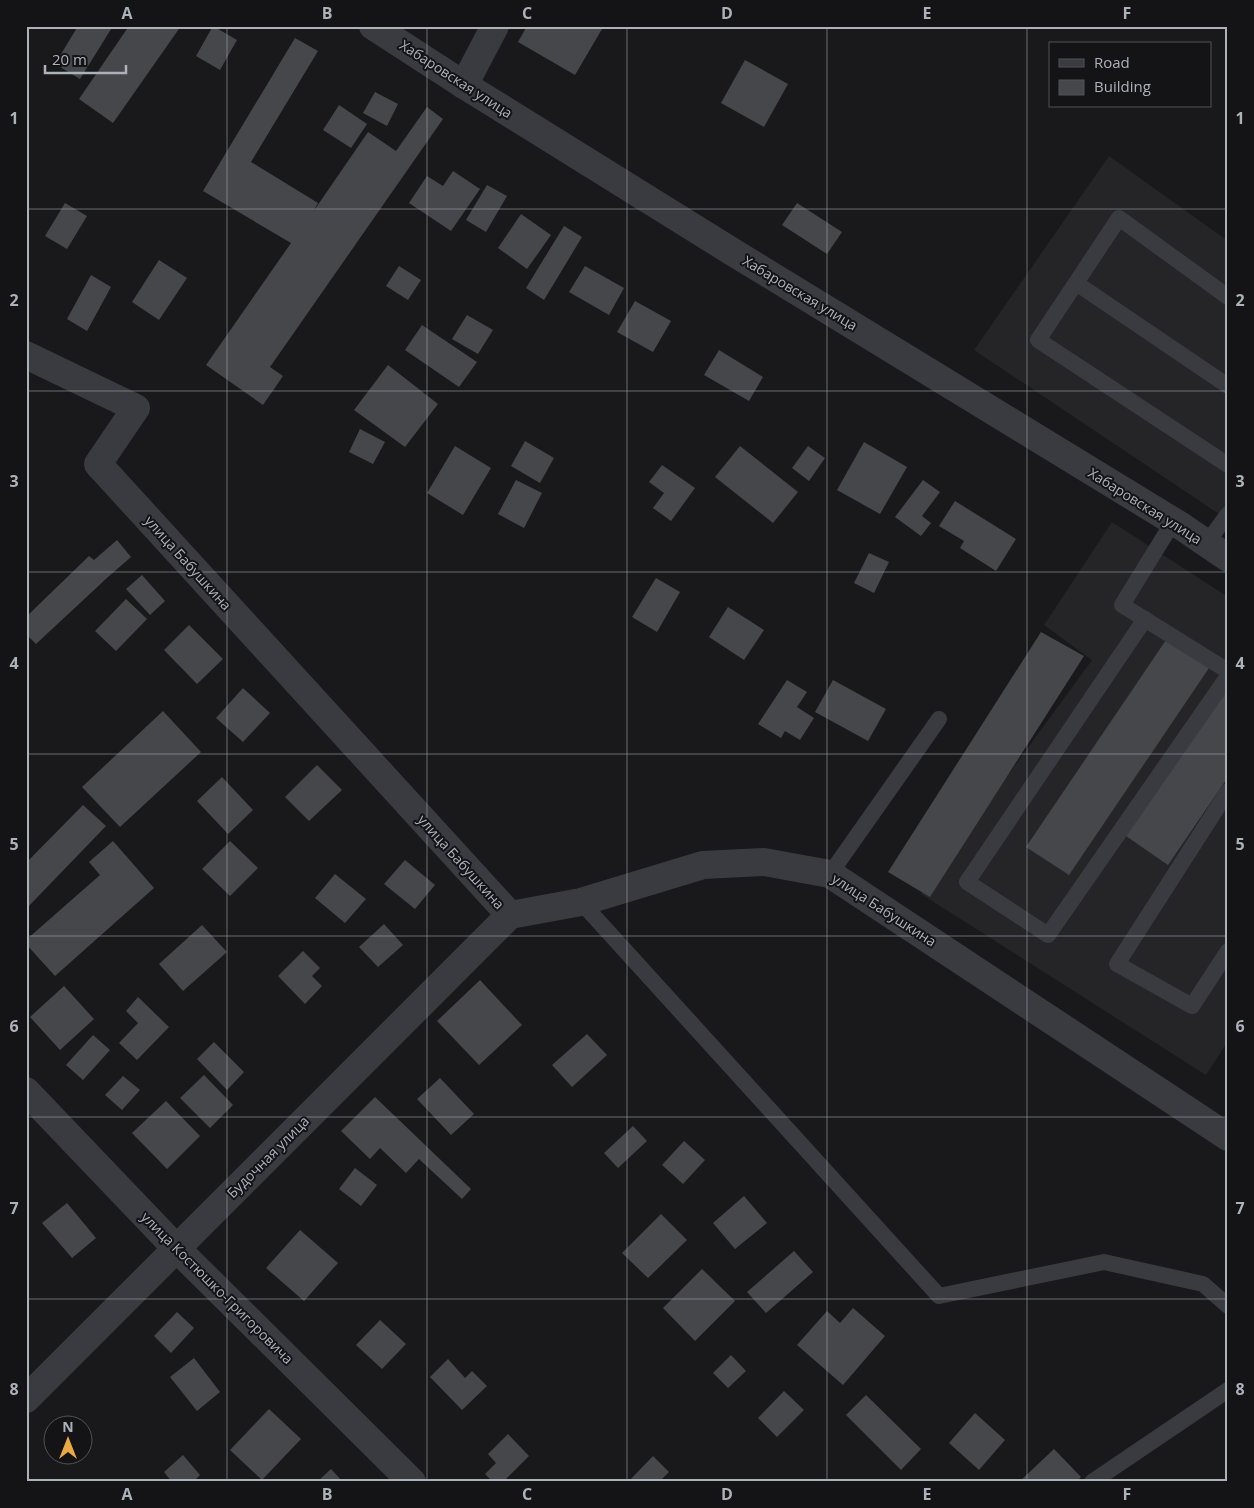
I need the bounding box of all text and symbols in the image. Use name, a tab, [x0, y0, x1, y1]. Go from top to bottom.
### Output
text: A	[121, 2, 133, 24]
text: B	[322, 2, 332, 24]
text: C	[522, 2, 532, 24]
text: D	[721, 2, 733, 24]
text: E	[923, 2, 932, 24]
text: F	[1123, 2, 1131, 24]
street label: Хабаровская улица	[396, 35, 516, 122]
scale bar	[45, 42, 126, 74]
legend	[1049, 42, 1212, 108]
text: 20 m	[52, 49, 87, 69]
text: Road	[1094, 52, 1130, 72]
text: Building	[1094, 76, 1151, 96]
text: 1	[9, 107, 19, 129]
text: 1	[1235, 107, 1245, 129]
street label: Хабаровская улица	[739, 251, 861, 334]
text: 2	[9, 289, 19, 311]
text: 2	[1235, 289, 1245, 311]
street label: Хабаровская улица	[1085, 463, 1206, 548]
text: 3	[9, 470, 19, 492]
text: 3	[1235, 470, 1245, 492]
street label: улица Бабушкина	[141, 511, 236, 614]
text: 4	[9, 652, 19, 674]
text: 4	[1235, 652, 1245, 674]
street label: улица Бабушкина	[414, 810, 509, 913]
text: 5	[9, 833, 19, 855]
text: 5	[1235, 833, 1245, 855]
street label: улица Бабушкина	[828, 869, 940, 951]
text: 6	[9, 1015, 19, 1037]
text: 6	[1235, 1015, 1245, 1037]
street label: Будочная улица	[222, 1111, 313, 1202]
text: 7	[9, 1197, 19, 1219]
text: 7	[1235, 1197, 1245, 1219]
street label: улица Костюшко-Григоровича	[137, 1207, 298, 1368]
text: 8	[9, 1378, 19, 1400]
text: 8	[1235, 1378, 1245, 1400]
north arrow	[42, 1416, 92, 1466]
text: N	[62, 1417, 74, 1436]
text: A	[121, 1483, 133, 1505]
text: B	[322, 1483, 332, 1505]
text: C	[522, 1483, 532, 1505]
text: D	[721, 1483, 733, 1505]
text: E	[923, 1483, 932, 1505]
text: F	[1123, 1483, 1131, 1505]

